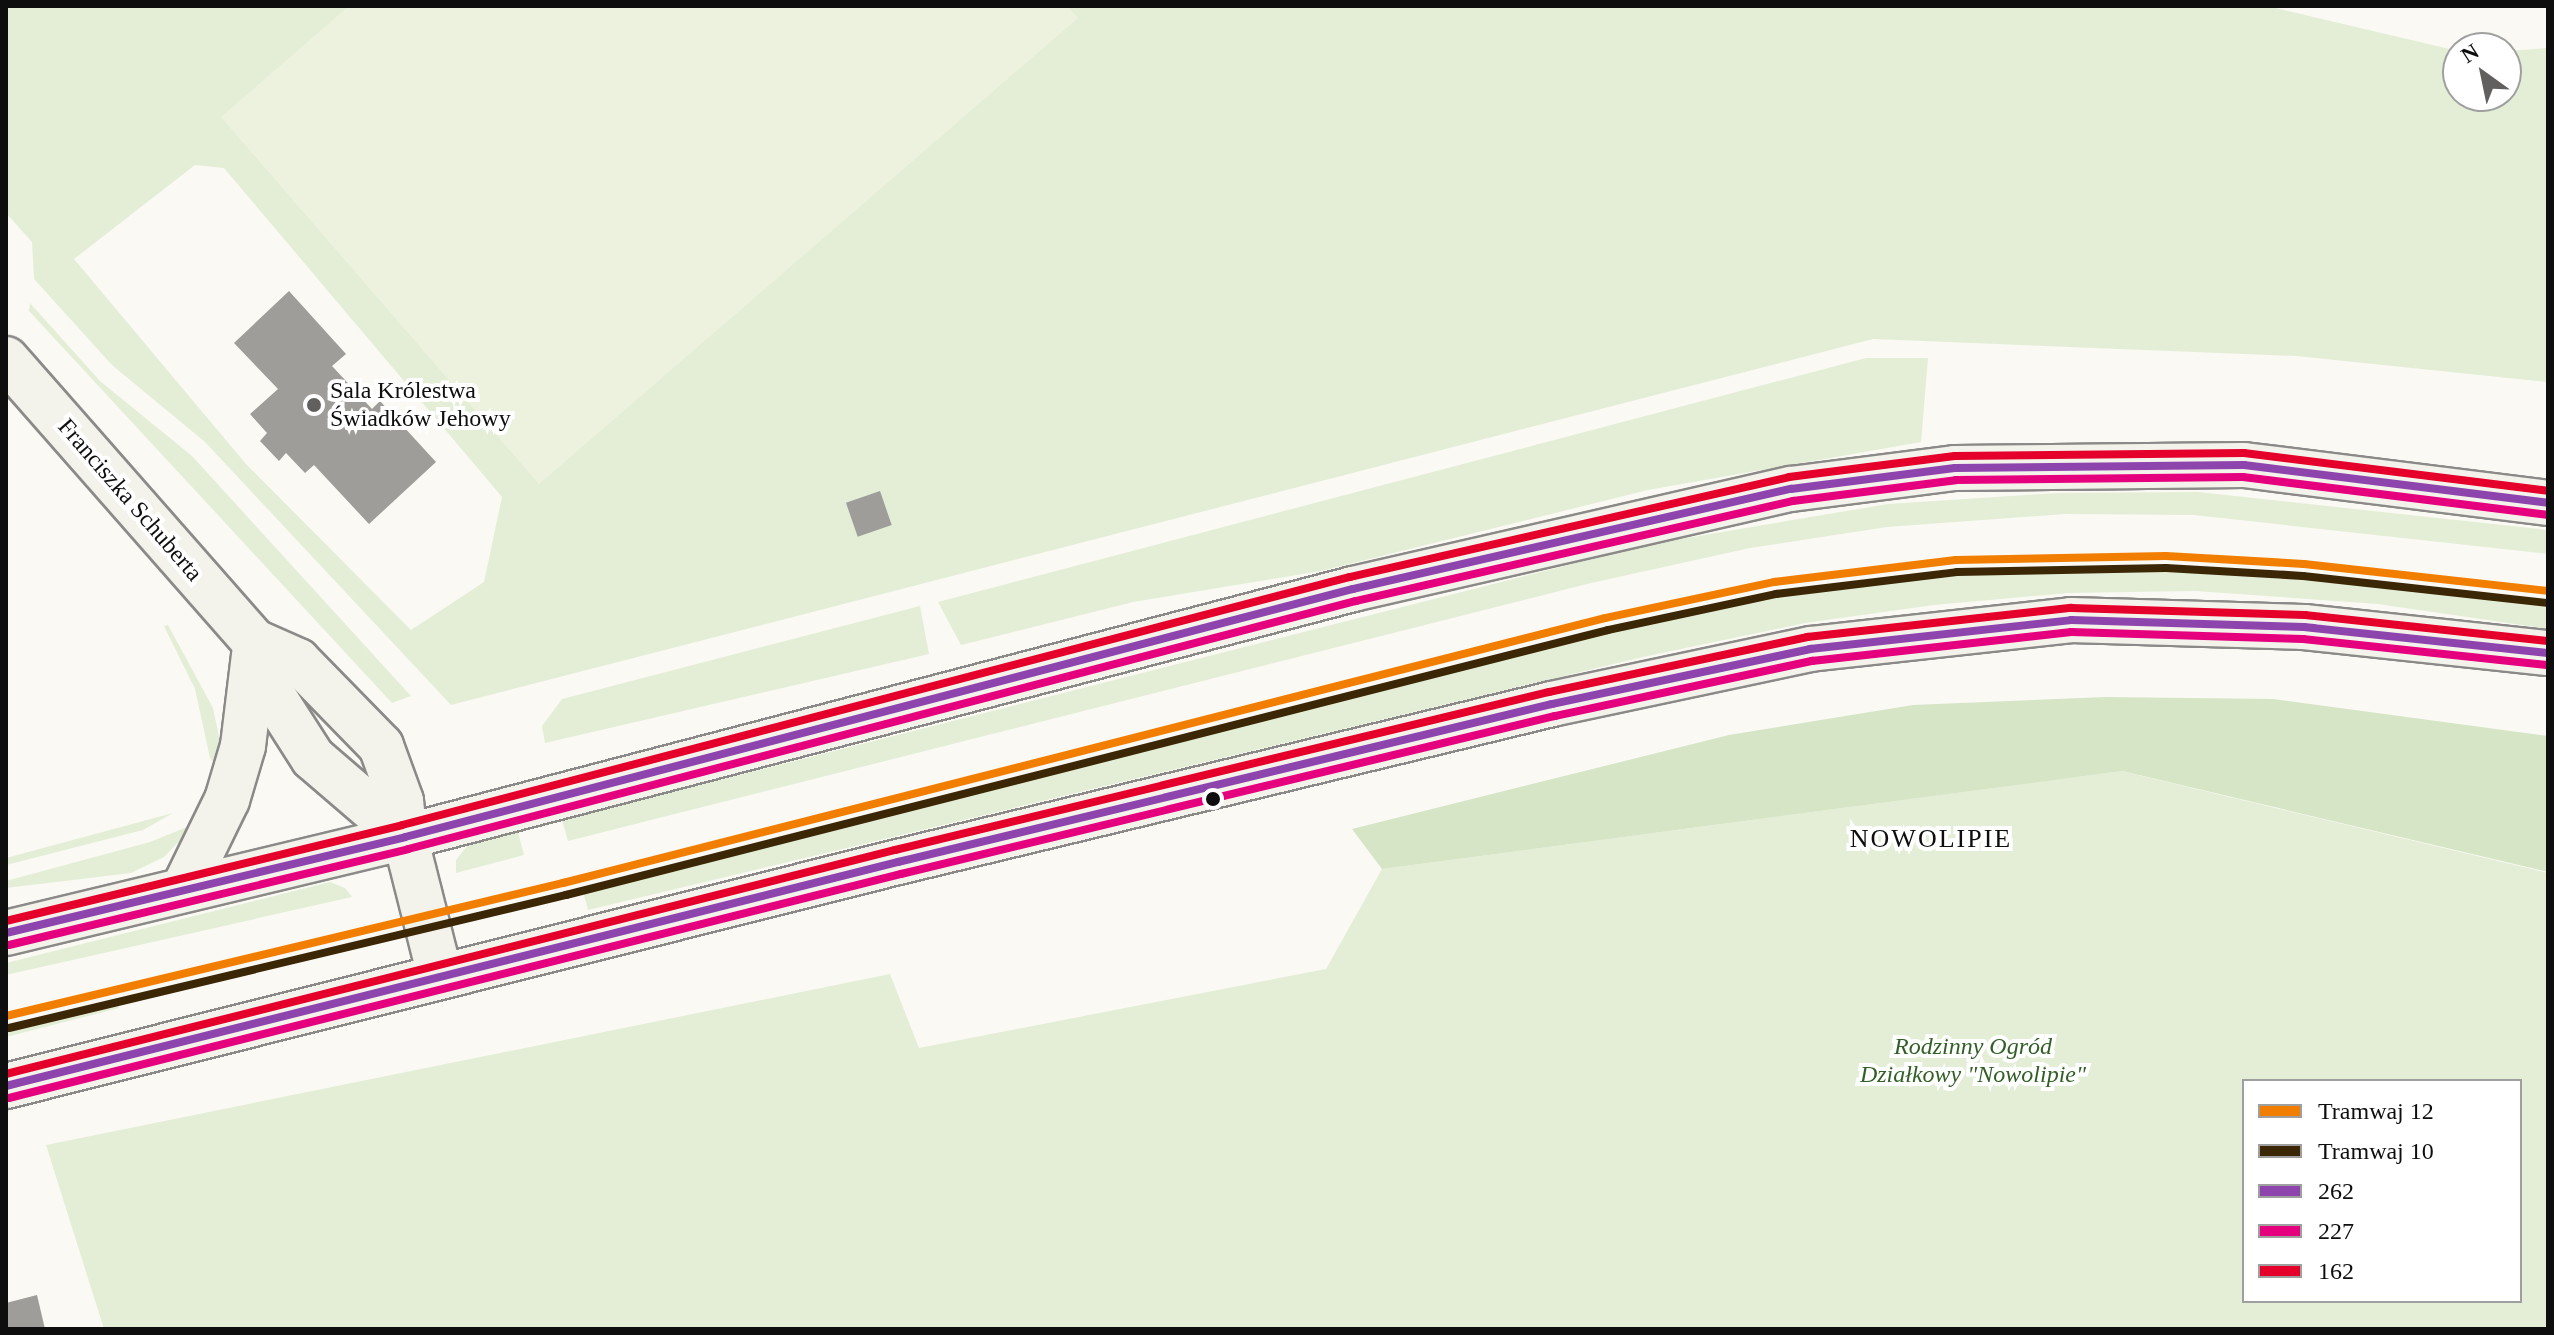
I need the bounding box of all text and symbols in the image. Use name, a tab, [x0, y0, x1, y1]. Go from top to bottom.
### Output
north arrow	[2442, 32, 2522, 112]
text: N	[2456, 38, 2483, 68]
place label: Sala Królestwa Świadków Jehowy	[330, 377, 511, 433]
marker: Sala Królestwa Świadków Jehowy	[305, 396, 323, 414]
street label: Franciszka Schuberta	[52, 413, 208, 587]
unlabelled marker	[1205, 791, 1221, 807]
district label: NOWOLIPIE	[1850, 823, 2012, 855]
park label: Rodzinny Ogród Działkowy "Nowolipie"	[1860, 1033, 2086, 1089]
legend	[2242, 1079, 2522, 1303]
text: Tramwaj 12	[2318, 1098, 2434, 1124]
text: Tramwaj 10	[2318, 1138, 2434, 1164]
text: 262	[2318, 1178, 2354, 1204]
text: 227	[2318, 1218, 2354, 1244]
text: 162	[2318, 1258, 2354, 1284]

